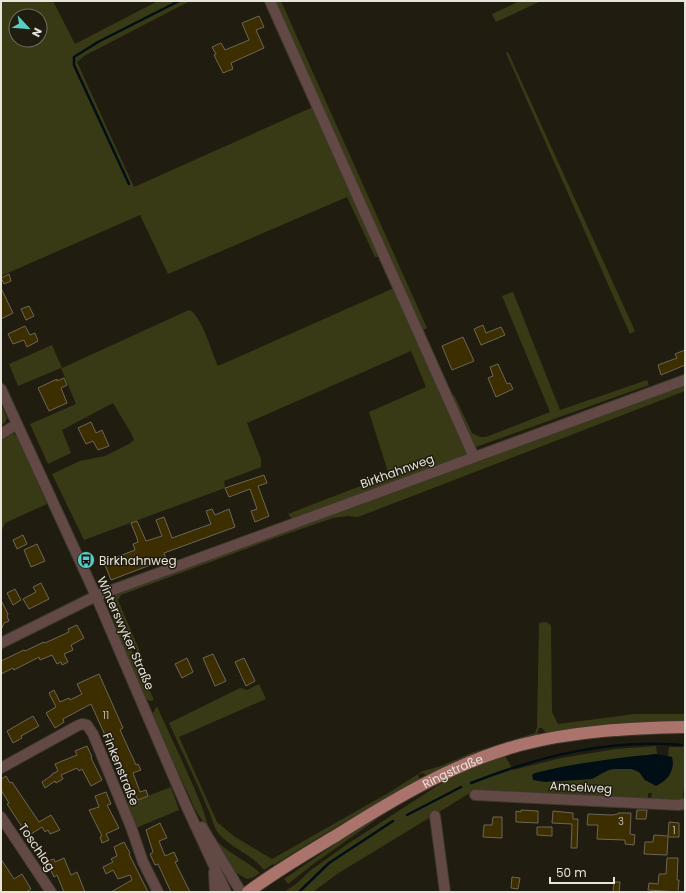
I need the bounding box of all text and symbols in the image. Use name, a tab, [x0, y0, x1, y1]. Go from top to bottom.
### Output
north arrow	[8, 8, 48, 48]
text: N	[28, 25, 46, 40]
street label: Birkhahnweg	[358, 450, 436, 492]
bus stop icon: Birkhahnweg	[76, 550, 96, 570]
place label: Birkhahnweg	[99, 552, 177, 569]
street label: Winterswyker Straße	[93, 574, 159, 692]
house number: 11	[103, 708, 109, 723]
street label: Finkenstraße	[99, 730, 143, 808]
street label: Ringstraße	[419, 750, 485, 792]
street label: Amselweg	[549, 777, 613, 797]
house number: 3	[618, 814, 624, 829]
street label: Toschlag	[15, 820, 59, 874]
house number: 1	[672, 823, 676, 838]
scale bar	[550, 859, 614, 885]
text: 50 m	[556, 864, 587, 881]

